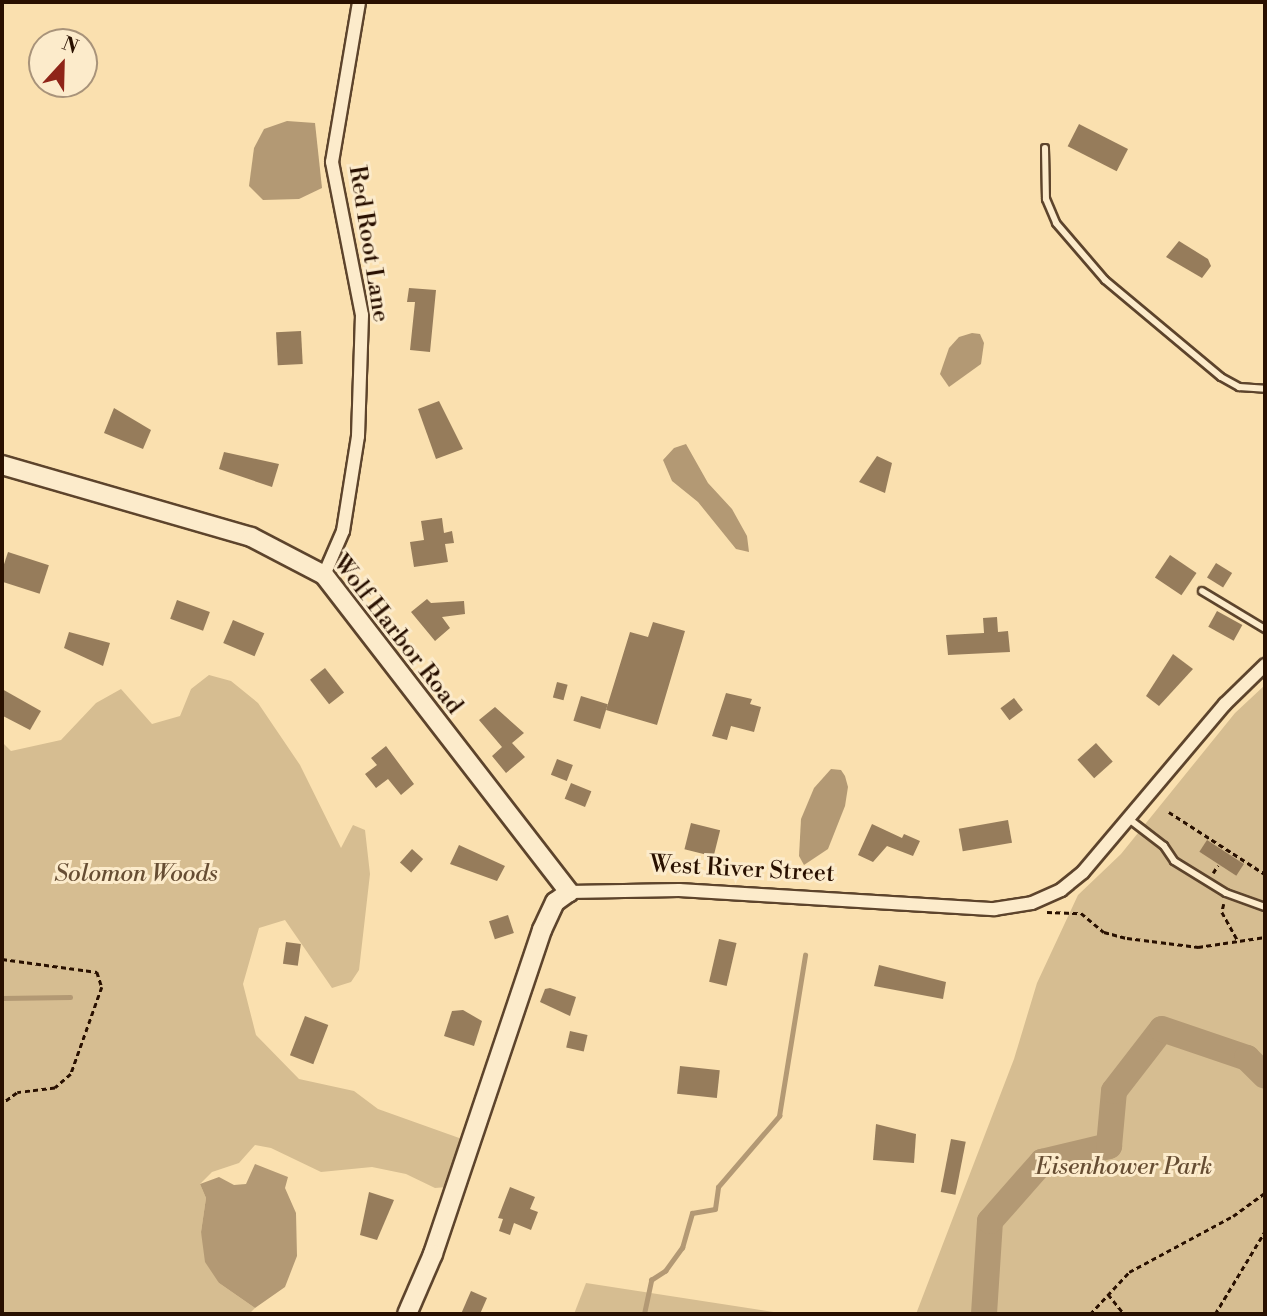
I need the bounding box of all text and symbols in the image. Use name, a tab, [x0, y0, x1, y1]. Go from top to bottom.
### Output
north arrow	[28, 28, 98, 98]
text: N	[59, 31, 82, 59]
street label: Red Root Lane	[341, 164, 395, 324]
street label: Wolf Harbor Road	[326, 550, 468, 720]
street label: West River Street	[649, 851, 835, 889]
park label: Solomon Woods	[54, 861, 218, 889]
park label: Eisenhower Park	[1036, 1154, 1212, 1182]

